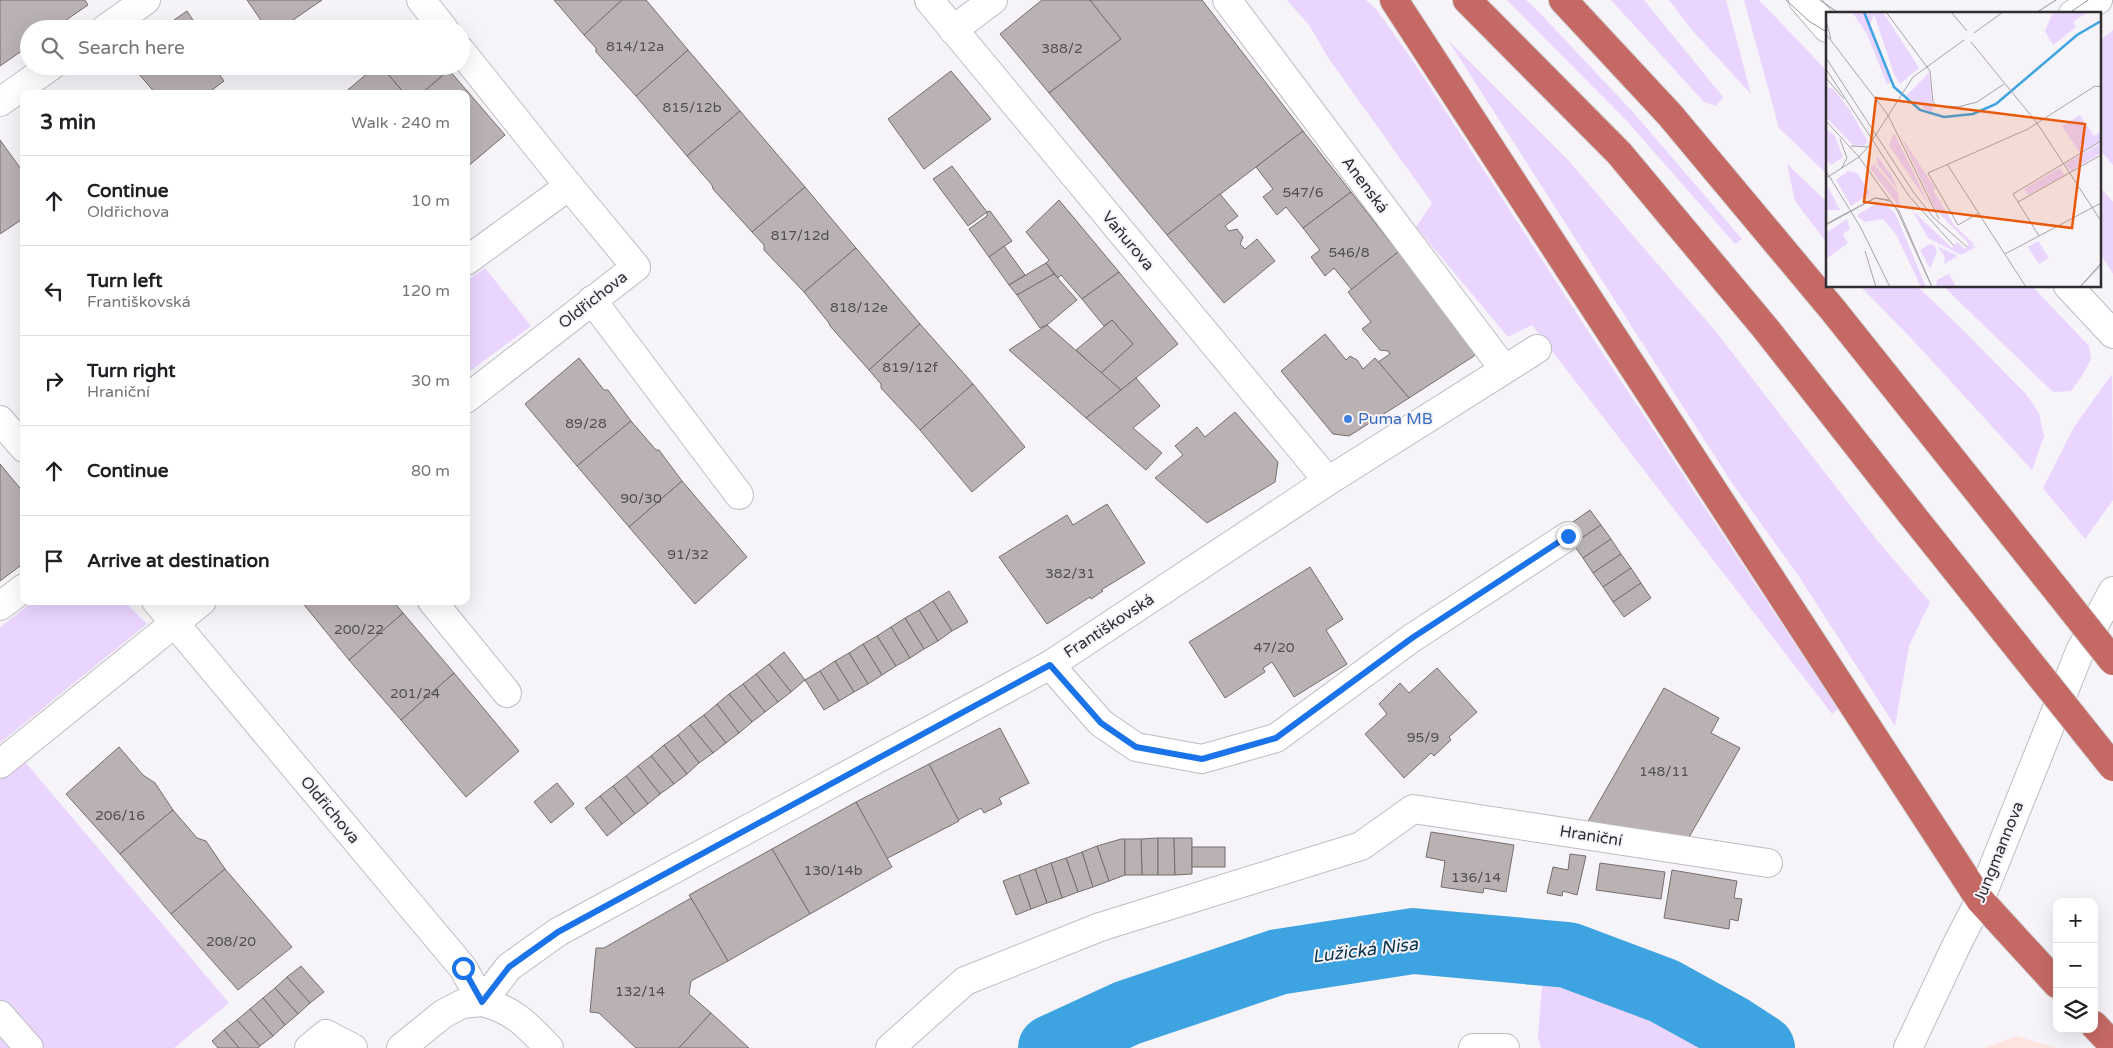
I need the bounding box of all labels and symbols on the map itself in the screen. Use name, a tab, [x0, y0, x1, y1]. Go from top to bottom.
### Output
inset map	[1826, 12, 2100, 288]
house number: 814/12a	[606, 38, 664, 55]
house number: 388/2	[1041, 40, 1083, 57]
house number: 815/12b	[663, 99, 722, 116]
street label: Anenská	[1337, 153, 1393, 217]
house number: 547/6	[1283, 184, 1324, 201]
street label: Vaňurova	[1097, 207, 1159, 275]
house number: 817/12d	[771, 227, 829, 244]
house number: 546/8	[1328, 244, 1370, 261]
street label: Oldřichova	[554, 267, 632, 333]
house number: 818/12e	[830, 299, 888, 316]
house number: 819/12f	[882, 359, 938, 376]
place label: Puma MB	[1358, 409, 1433, 429]
marker: Puma MB	[1342, 413, 1354, 425]
house number: 89/28	[565, 415, 607, 432]
house number: 90/30	[620, 490, 662, 507]
route end	[1557, 525, 1580, 548]
house number: 91/32	[667, 546, 709, 563]
house number: 382/31	[1045, 565, 1095, 582]
street label: Františkovská	[1060, 589, 1158, 663]
house number: 200/22	[334, 621, 384, 638]
house number: 47/20	[1254, 639, 1295, 656]
house number: 201/24	[390, 685, 440, 702]
house number: 95/9	[1407, 729, 1439, 746]
house number: 148/11	[1639, 763, 1689, 780]
street label: Oldřichova	[296, 772, 364, 848]
street label: Jungmannova	[1970, 799, 2028, 905]
house number: 206/16	[95, 807, 145, 824]
street label: Hraniční	[1558, 821, 1624, 851]
house number: 130/14b	[804, 862, 863, 879]
house number: 136/14	[1451, 869, 1501, 886]
water label: Lužická Nisa	[1311, 932, 1420, 967]
house number: 208/20	[206, 933, 256, 950]
route start	[452, 957, 475, 980]
house number: 132/14	[615, 983, 665, 1000]

